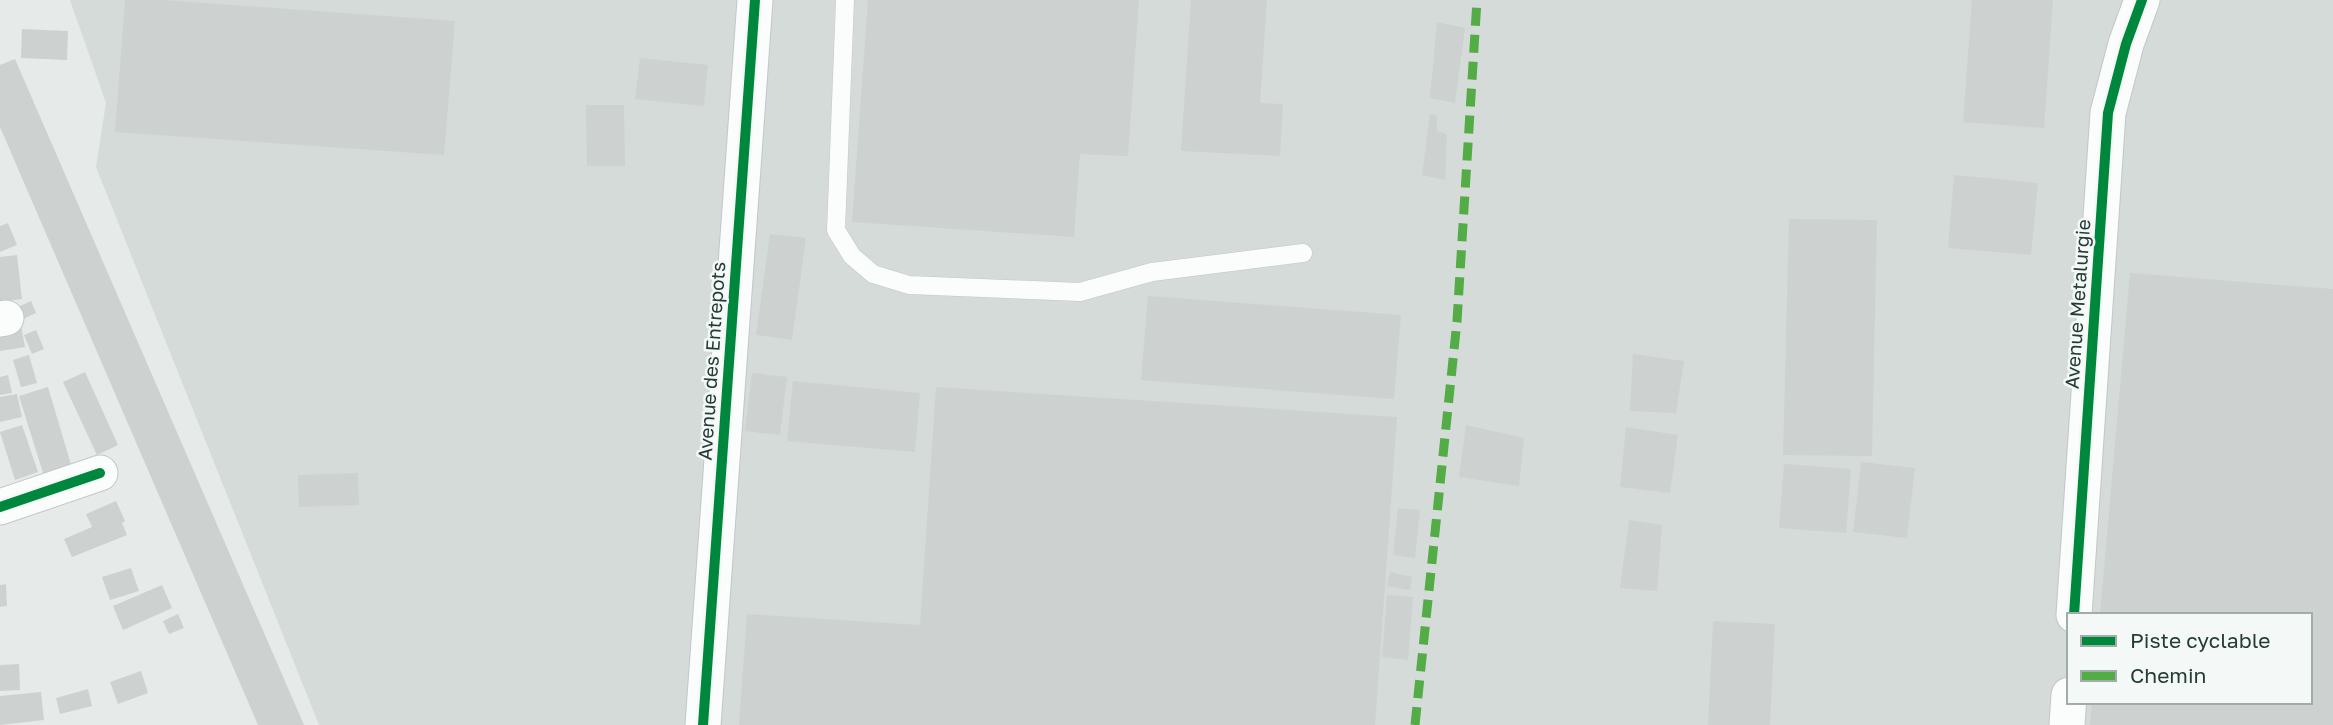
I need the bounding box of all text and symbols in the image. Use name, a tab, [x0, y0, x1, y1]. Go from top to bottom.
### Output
street label: Avenue Metalurgie	[2060, 218, 2094, 390]
street label: Avenue des Entrepots	[693, 261, 729, 461]
legend	[2067, 613, 2312, 704]
text: Piste cyclable	[2130, 627, 2270, 653]
text: Chemin	[2130, 662, 2207, 688]

